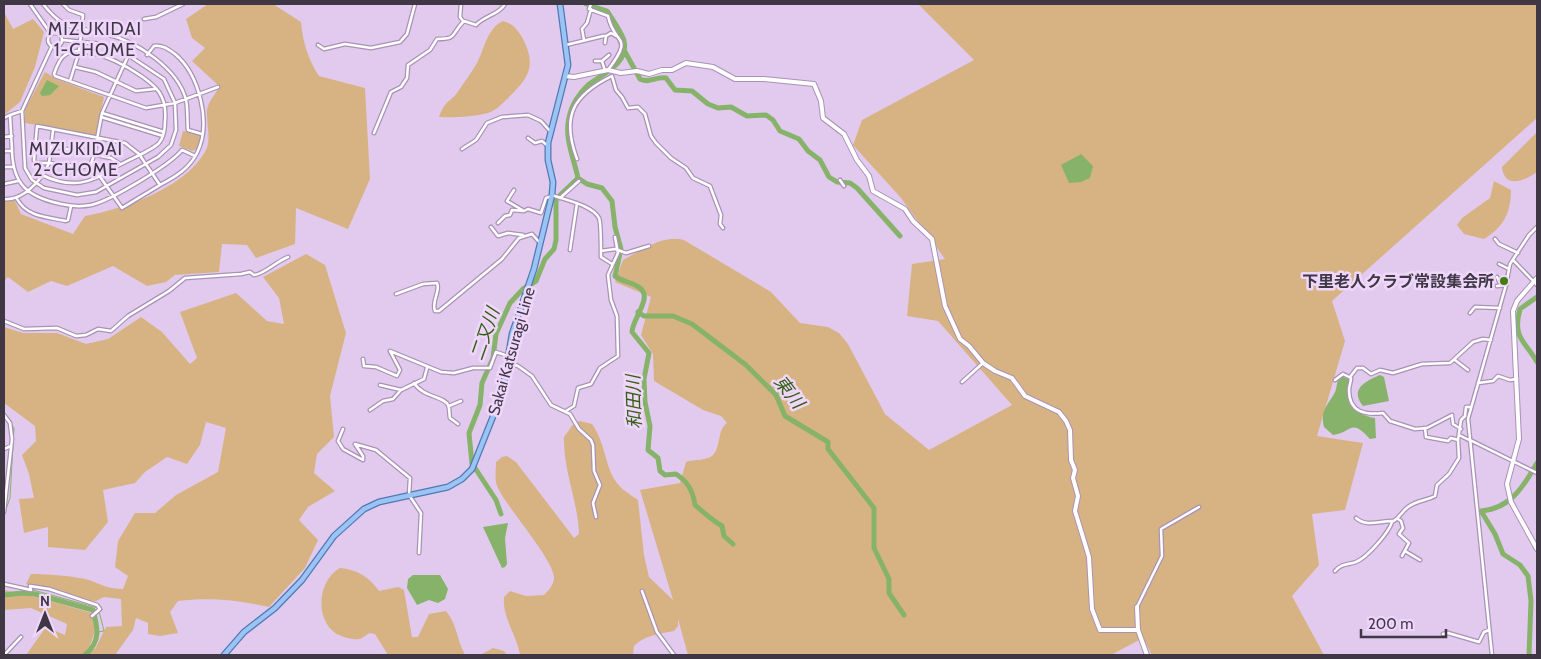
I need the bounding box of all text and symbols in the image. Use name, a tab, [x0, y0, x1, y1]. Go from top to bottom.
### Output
district label: MIZUKIDAI 1-CHOME	[48, 18, 142, 61]
district label: MIZUKIDAI 2-CHOME	[29, 138, 123, 181]
place label: 下里老人クラブ常設集会所	[1302, 272, 1494, 291]
marker: 下里老人クラブ常設集会所	[1498, 275, 1510, 287]
street label: Sakai Katsuragi Line	[484, 285, 539, 417]
water label: 二又川	[466, 303, 505, 363]
water label: 東川	[769, 371, 810, 415]
water label: 和田川	[622, 373, 646, 429]
north arrow	[20, 589, 70, 639]
text: N	[40, 592, 50, 610]
scale bar	[1361, 606, 1446, 638]
text: 200 m	[1368, 615, 1413, 633]

